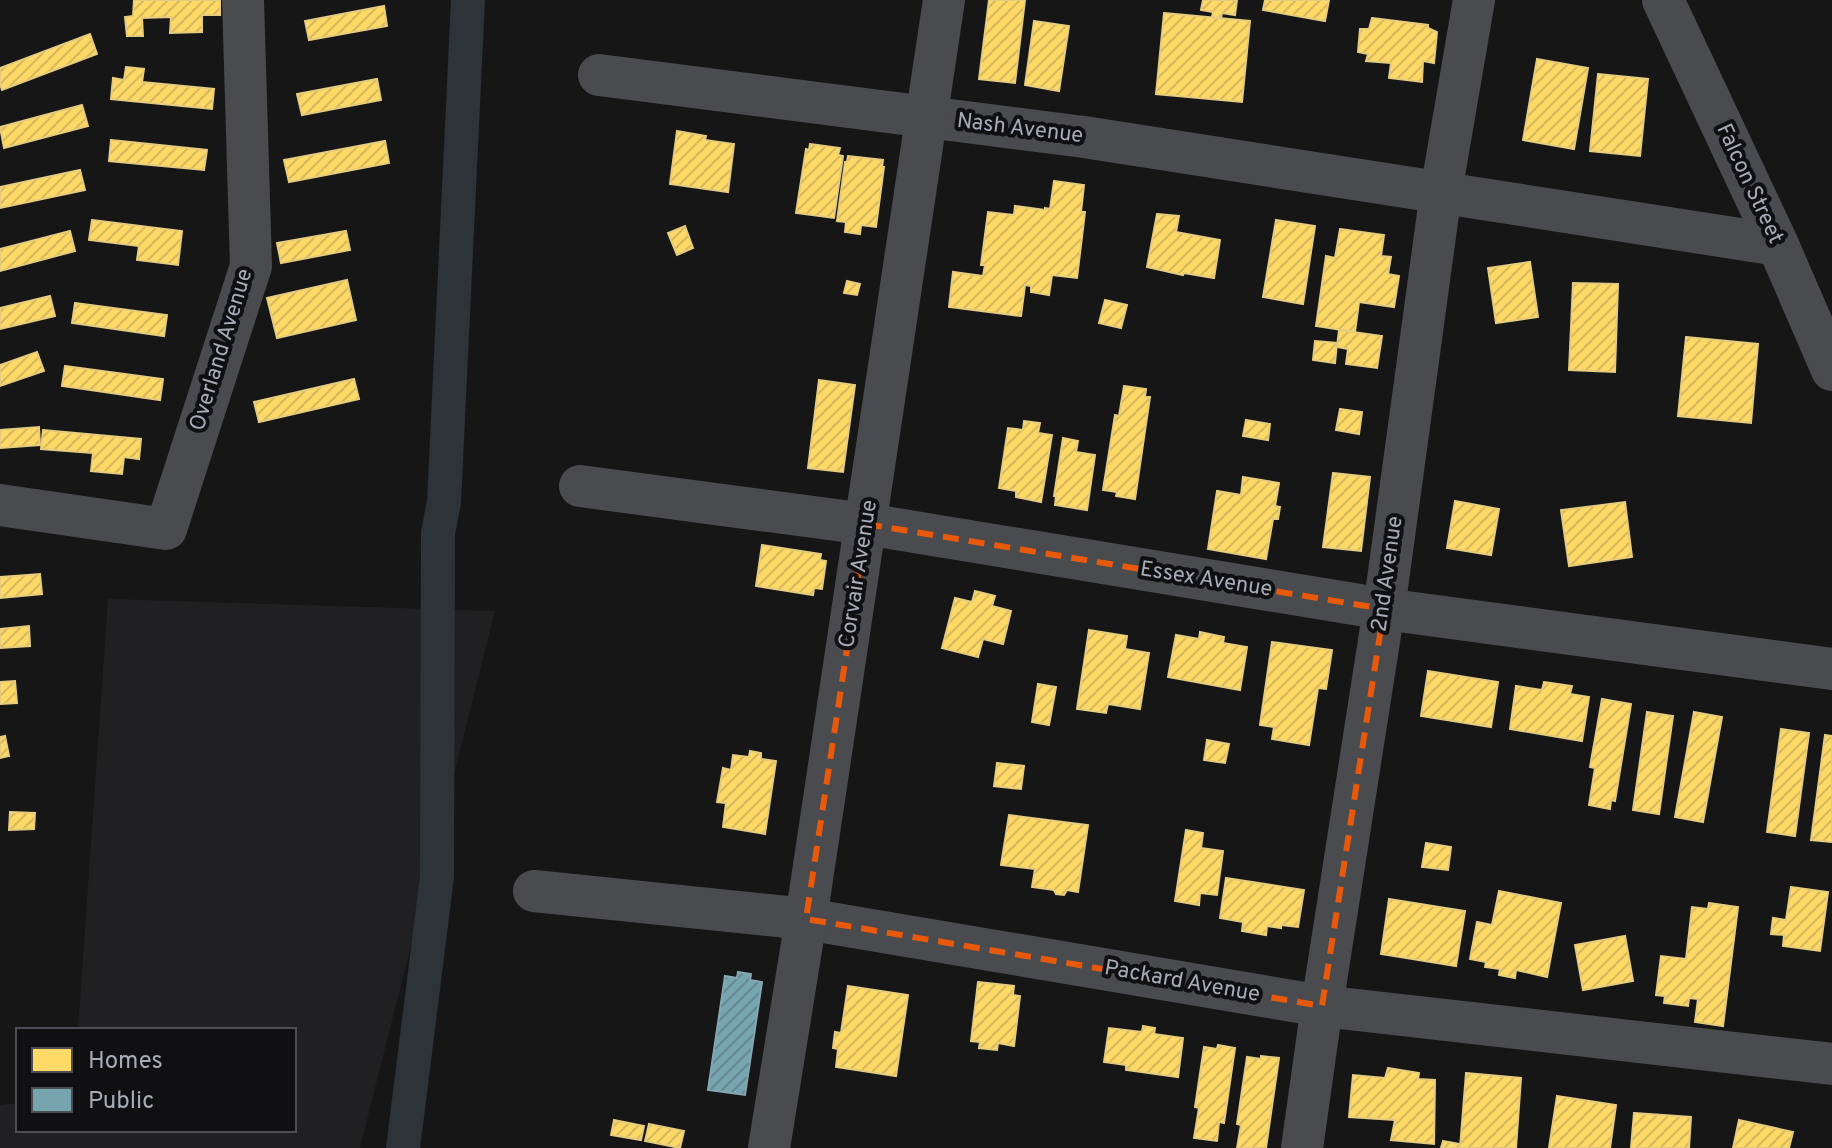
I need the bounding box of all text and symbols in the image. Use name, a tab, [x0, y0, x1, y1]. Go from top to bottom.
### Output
street label: Nash Avenue	[955, 108, 1085, 150]
street label: Falcon Street	[1709, 120, 1789, 248]
street label: Overland Avenue	[185, 266, 259, 434]
street label: Corvair Avenue	[834, 498, 884, 650]
street label: 2nd Avenue	[1367, 514, 1409, 634]
street label: Essex Avenue	[1138, 556, 1274, 604]
street label: Packard Avenue	[1102, 955, 1262, 1009]
legend	[16, 1028, 296, 1132]
text: Homes	[88, 1047, 163, 1077]
text: Public	[88, 1087, 154, 1117]

